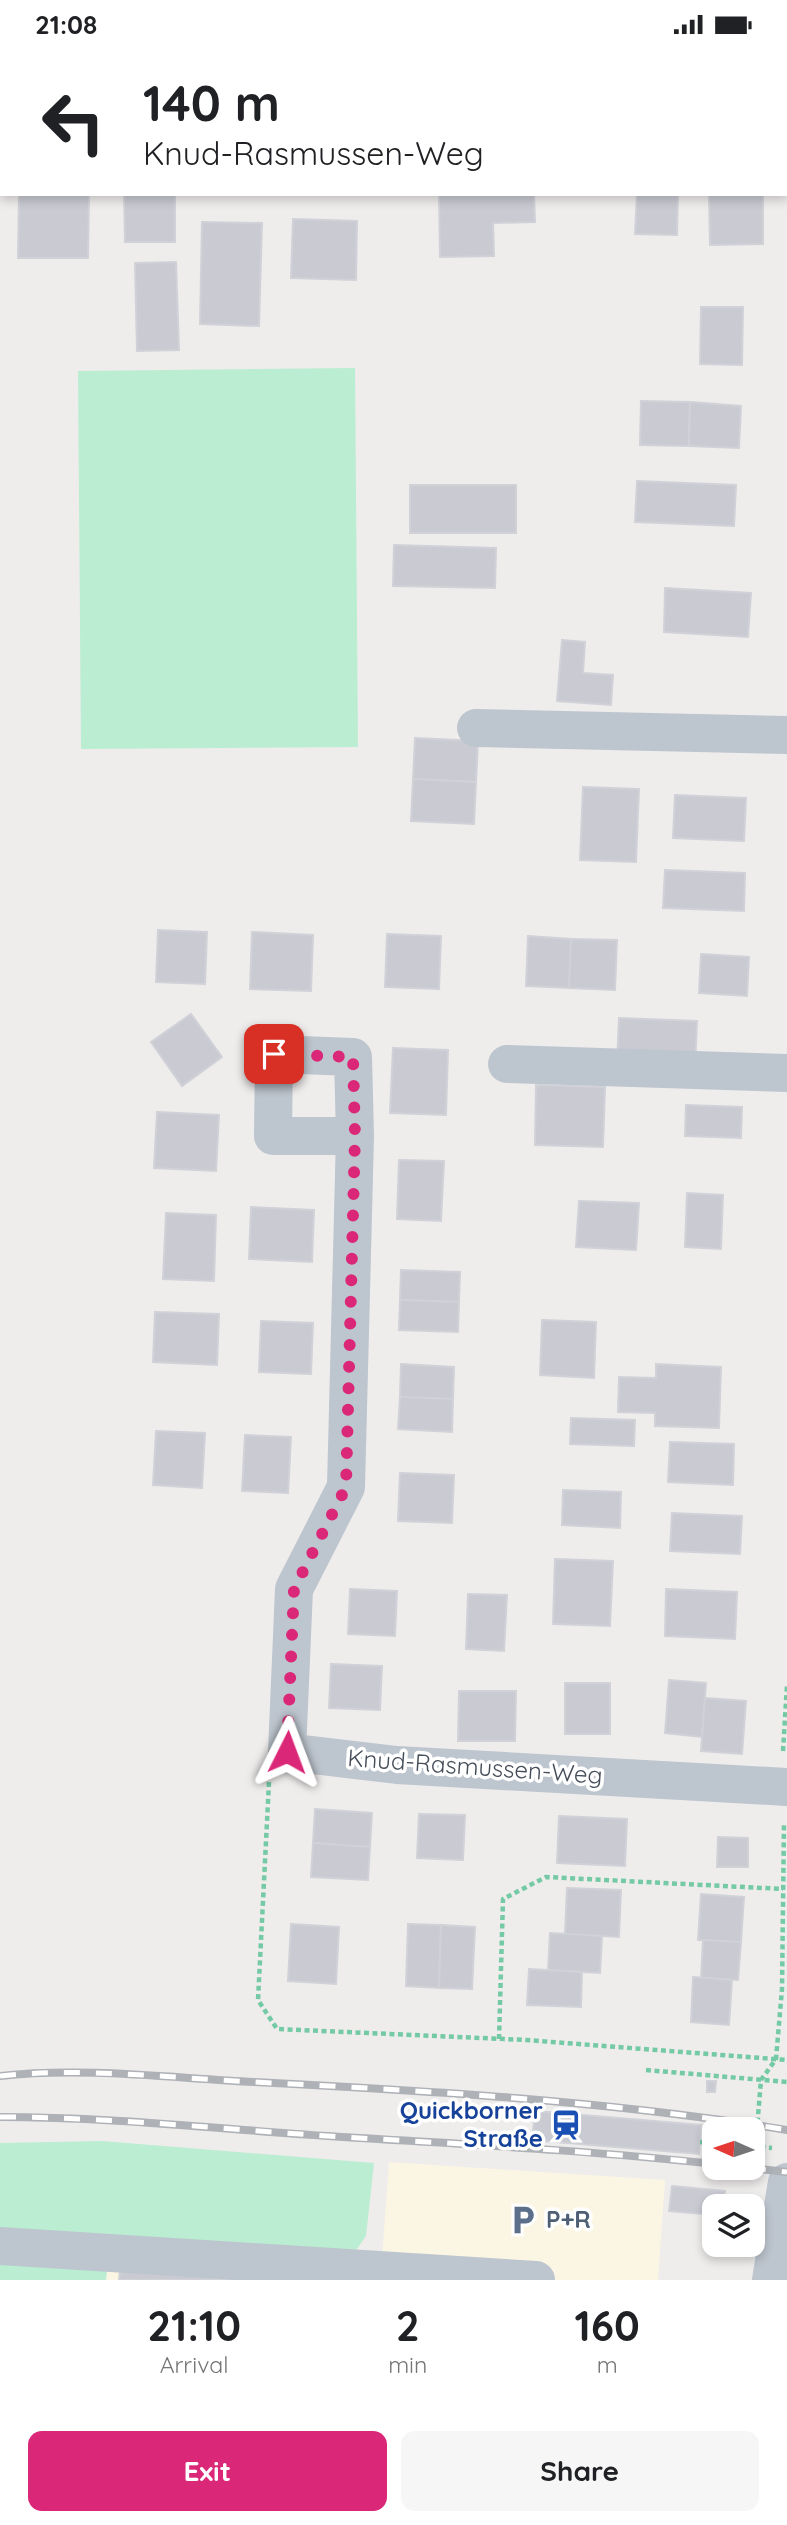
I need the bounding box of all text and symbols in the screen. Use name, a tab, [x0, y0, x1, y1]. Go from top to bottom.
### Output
text: 21:08	[35, 8, 97, 41]
text: 140 m	[143, 72, 280, 133]
icon: left	[28, 77, 119, 168]
text: Knud-Rasmussen-Weg	[143, 133, 484, 173]
pin	[244, 1024, 304, 1084]
icon: arrive	[255, 1035, 293, 1073]
position arrow	[250, 1715, 324, 1789]
street label: Knud-Rasmussen-Weg	[347, 1742, 604, 1790]
place label: Quickborner Straße	[400, 2095, 543, 2153]
station icon: Quickborner Straße	[549, 2108, 583, 2142]
north arrow	[702, 2117, 765, 2181]
map controls	[702, 2117, 765, 2257]
button: layers	[702, 2194, 765, 2257]
parking icon: P+R	[506, 2203, 540, 2237]
place label: P+R	[546, 2204, 591, 2234]
text: 21:10	[147, 2299, 241, 2352]
text: 2	[396, 2299, 420, 2352]
text: 160	[574, 2299, 640, 2352]
text: Arrival	[160, 2350, 229, 2379]
text: min	[388, 2350, 427, 2379]
text: m	[597, 2350, 618, 2379]
button: Exit	[28, 2431, 387, 2511]
button: Share	[401, 2431, 759, 2511]

